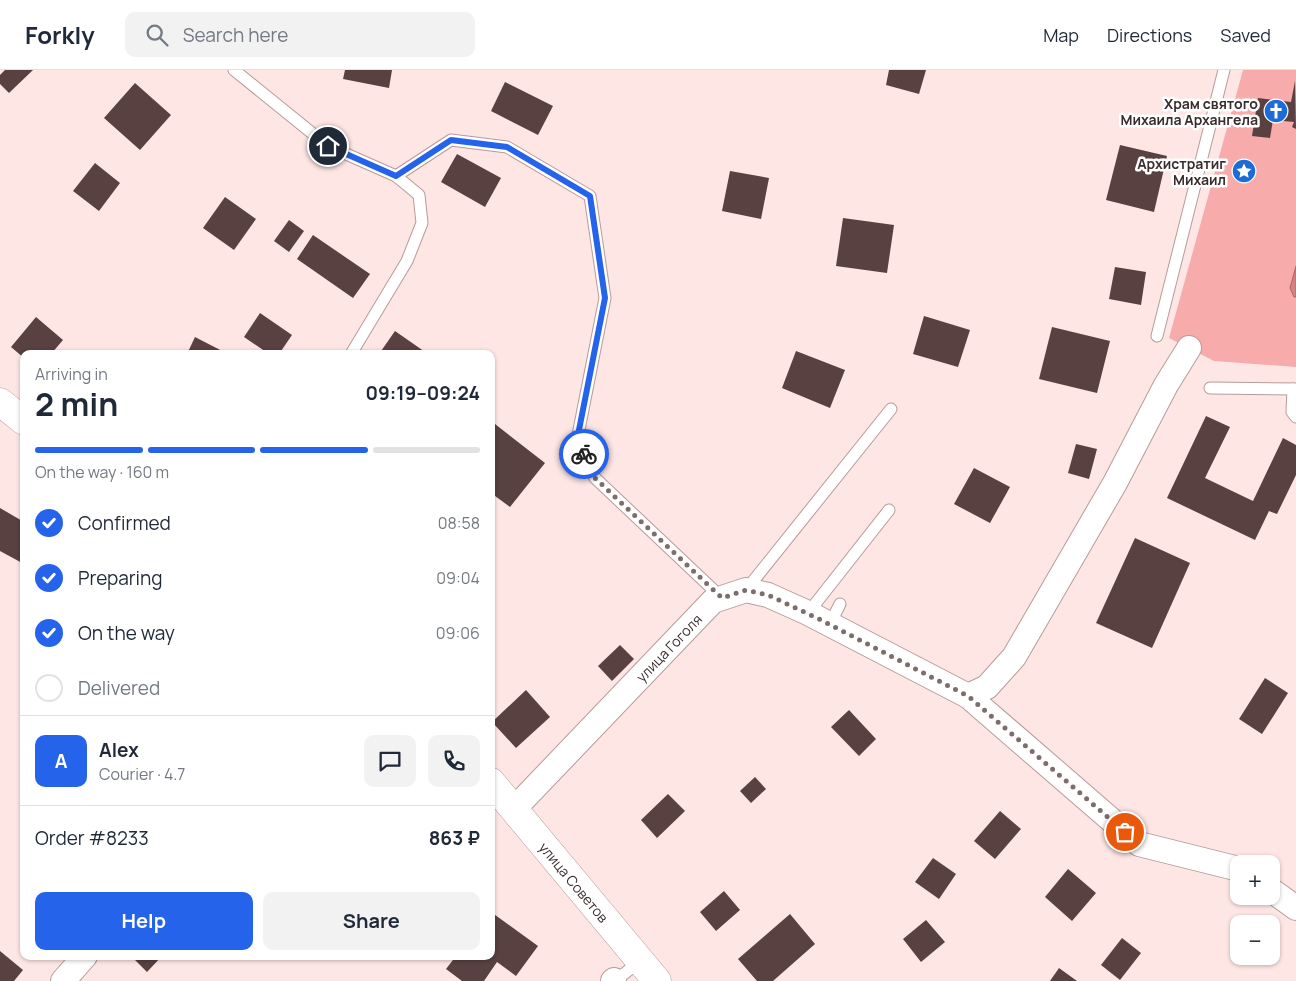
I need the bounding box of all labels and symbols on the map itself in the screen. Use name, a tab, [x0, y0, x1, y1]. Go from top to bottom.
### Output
place label: Храм святого Михаила Архангела	[1120, 94, 1258, 129]
church icon: Храм святого Михаила Архангела	[1263, 98, 1289, 124]
pin	[307, 125, 349, 167]
place label: Архистратиг Михаил	[1137, 154, 1226, 189]
place icon: Архистратиг Михаил	[1231, 158, 1257, 184]
courier	[559, 429, 609, 479]
street label: улица Гоголя	[631, 609, 706, 686]
pin	[1104, 811, 1146, 853]
street label: улица Советов	[535, 838, 614, 926]

